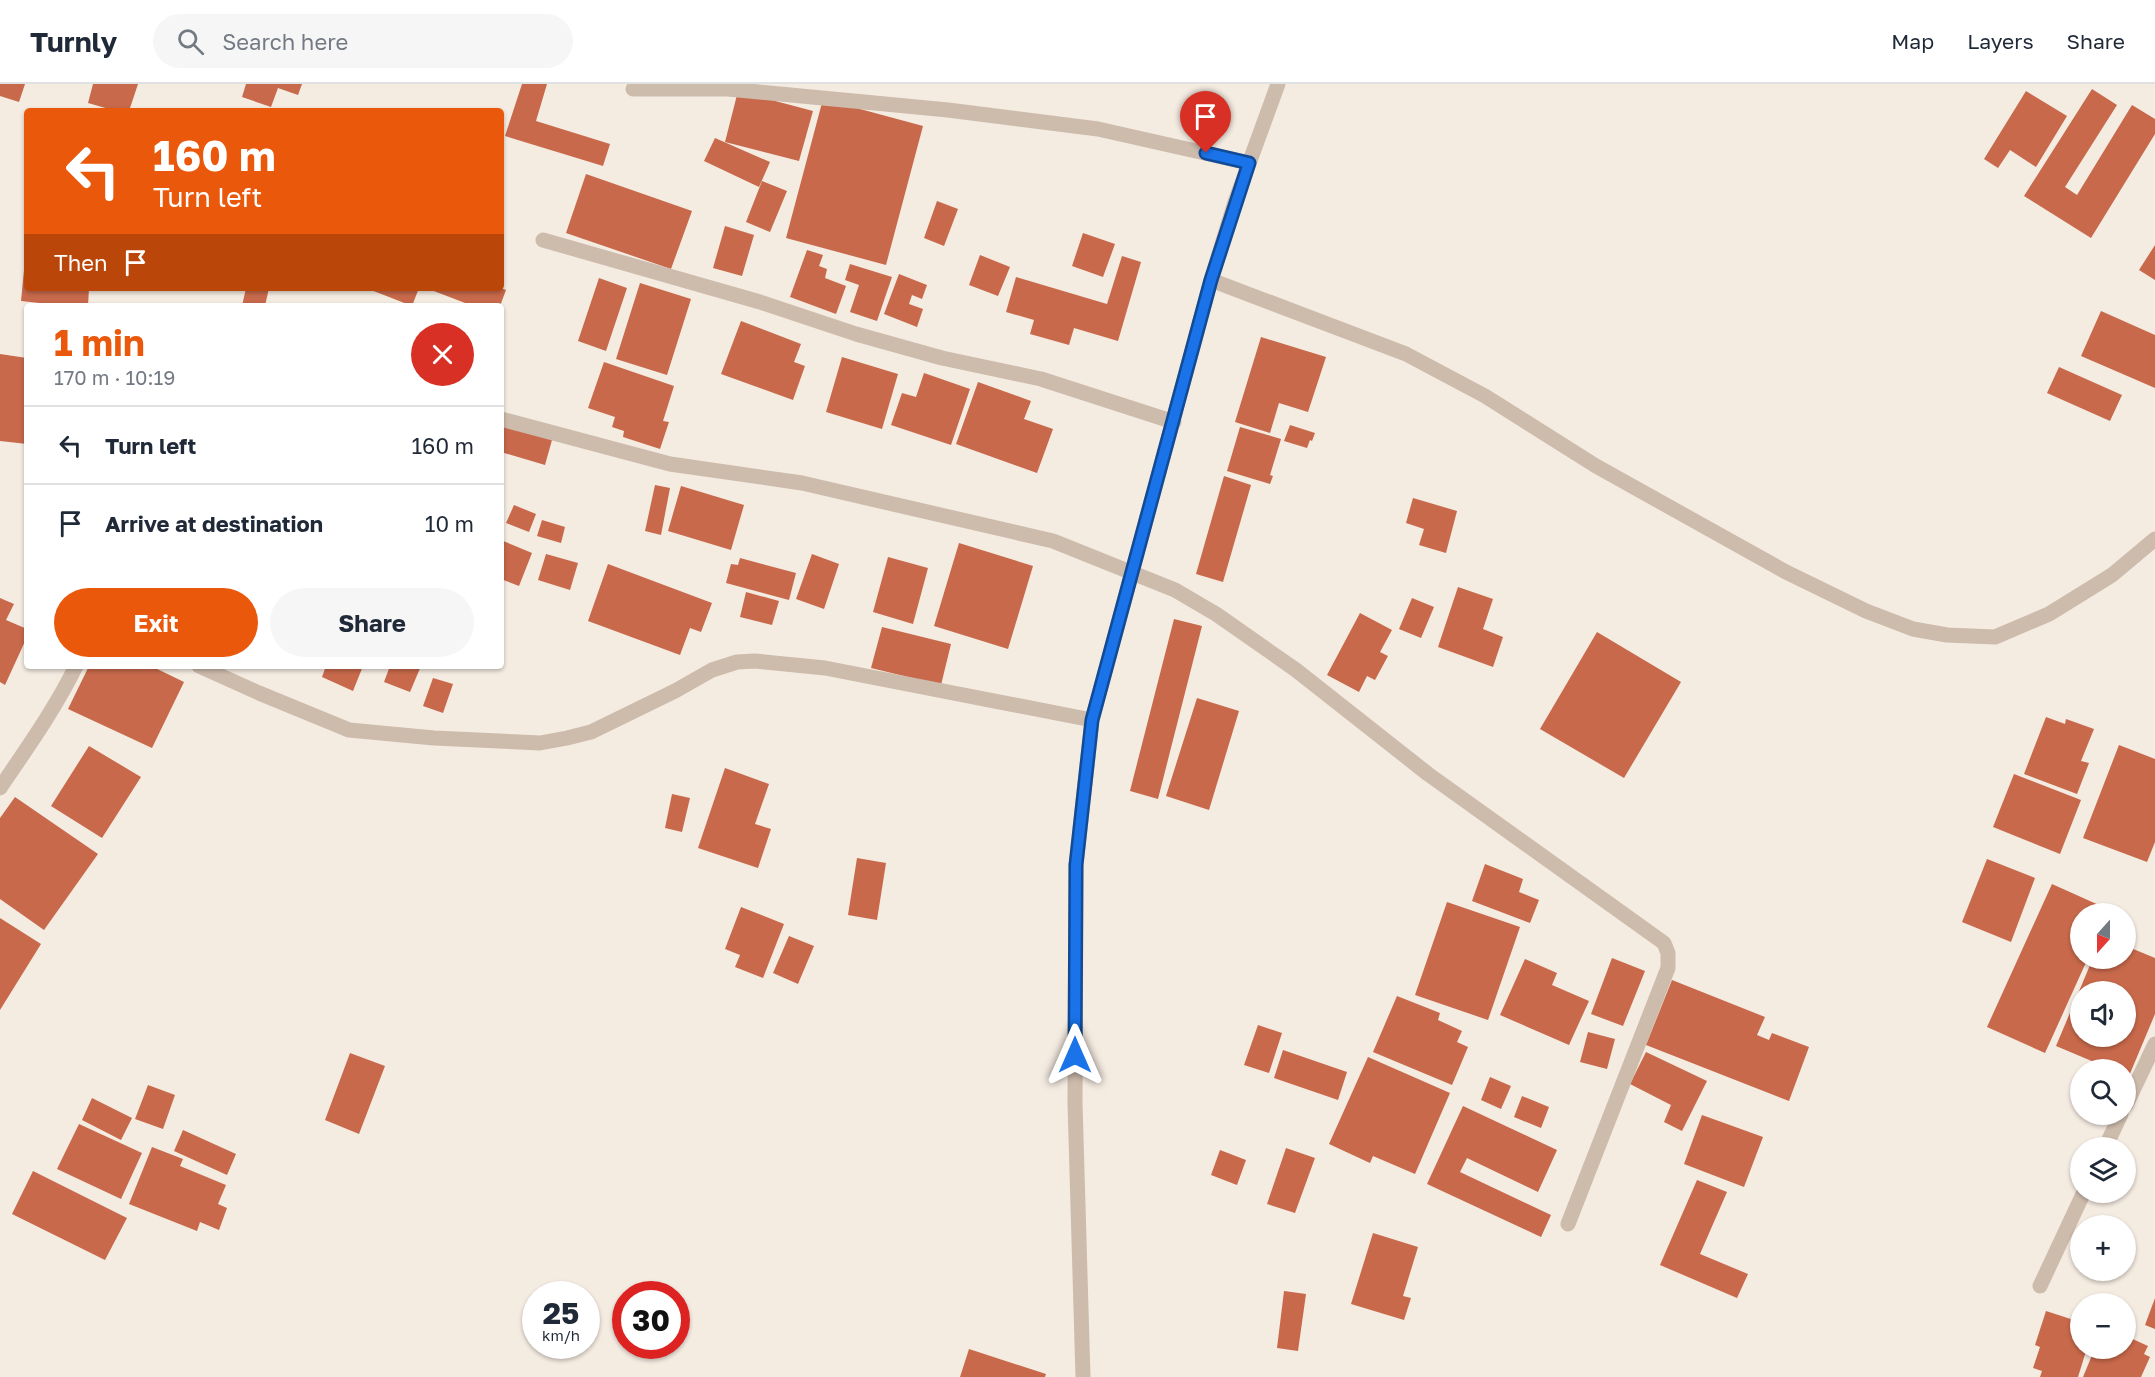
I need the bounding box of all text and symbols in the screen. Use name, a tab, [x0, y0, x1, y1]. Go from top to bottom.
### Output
search box	[153, 14, 573, 68]
text: Turnly	[30, 25, 117, 58]
icon: search	[174, 25, 207, 58]
text: Search here	[222, 28, 348, 55]
text: Map	[1891, 28, 1934, 54]
text: Layers	[1967, 28, 2034, 54]
text: Share	[2067, 28, 2125, 54]
pin	[1180, 91, 1231, 153]
icon: arrive	[1189, 100, 1222, 133]
text: 160 m	[153, 130, 276, 180]
icon: left	[54, 132, 132, 210]
text: Turn left	[153, 181, 262, 213]
icon: arrive	[119, 246, 152, 279]
text: Then	[54, 249, 107, 276]
text: 1 min	[54, 321, 145, 364]
button: close	[411, 323, 474, 386]
text: 170 m · 10:19	[54, 365, 175, 389]
icon: left	[54, 429, 87, 462]
text: Turn left	[105, 432, 196, 459]
text: 160 m	[411, 432, 474, 459]
icon: arrive	[54, 507, 87, 540]
text: Arrive at destination	[105, 510, 323, 537]
text: 10 m	[425, 510, 474, 537]
button: Exit	[54, 588, 258, 657]
button: Share	[270, 588, 474, 657]
north arrow	[2070, 903, 2136, 969]
map controls	[2070, 903, 2136, 1359]
button: sound	[2070, 981, 2136, 1047]
position arrow	[1043, 1023, 1107, 1087]
button: search	[2070, 1059, 2136, 1125]
button: layers	[2070, 1137, 2136, 1203]
button: +	[2070, 1215, 2136, 1281]
speed limit sign: 30	[612, 1281, 690, 1359]
button: −	[2070, 1293, 2136, 1359]
text: 25	[543, 1295, 579, 1331]
text: km/h	[542, 1326, 580, 1344]

